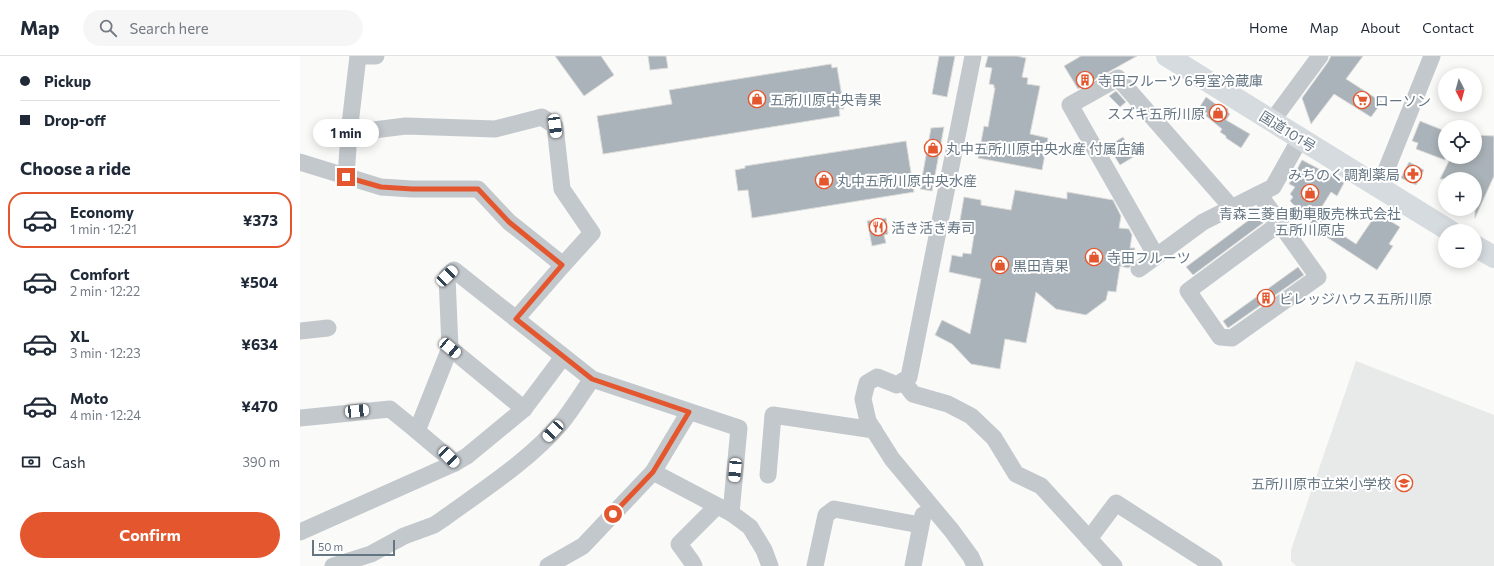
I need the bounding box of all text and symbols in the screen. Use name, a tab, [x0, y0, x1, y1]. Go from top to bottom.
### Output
search box	[83, 10, 363, 46]
text: Map	[20, 16, 59, 39]
icon: search	[97, 17, 119, 39]
text: Search here	[129, 19, 209, 37]
text: Home	[1249, 19, 1288, 36]
text: Map	[1310, 19, 1338, 36]
text: About	[1360, 19, 1400, 36]
text: Contact	[1422, 19, 1474, 36]
north arrow	[1438, 68, 1482, 112]
map controls	[1438, 68, 1482, 268]
building icon: 寺田フルーツ 6号室冷蔵庫	[1075, 70, 1095, 90]
text: Pickup	[44, 72, 91, 90]
place label: 寺田フルーツ 6号室冷蔵庫	[1098, 72, 1263, 89]
shop icon: 五所川原中央青果	[747, 89, 767, 109]
supermarket icon: ローソン	[1352, 90, 1372, 110]
place label: 五所川原中央青果	[770, 91, 882, 108]
place label: ローソン	[1375, 92, 1431, 109]
shop icon: スズキ五所川原	[1208, 103, 1228, 123]
place label: スズキ五所川原	[1107, 105, 1205, 122]
street label: 国道101号	[1257, 107, 1319, 155]
text: Drop-off	[44, 111, 106, 129]
car	[547, 113, 563, 139]
callout: 1 min	[313, 119, 379, 147]
button: locate	[1438, 120, 1482, 164]
text: 1 min	[331, 125, 361, 141]
shop icon: 丸中五所川原中央水産 付属店舗	[923, 138, 943, 158]
place label: 丸中五所川原中央水産 付属店舗	[946, 140, 1145, 157]
text: Choose a ride	[20, 157, 131, 179]
pharmacy icon: みちのく調剤薬局	[1403, 164, 1423, 184]
place label: みちのく調剤薬局	[1288, 166, 1400, 183]
route end	[337, 168, 355, 186]
shop icon: 丸中五所川原中央水産	[814, 170, 834, 190]
place label: 丸中五所川原中央水産	[837, 172, 977, 189]
button: +	[1438, 172, 1482, 216]
shop icon: 青森三菱自動車販売株式会社 五所川原店	[1300, 183, 1320, 203]
icon: car	[22, 202, 58, 238]
text: Economy	[70, 203, 134, 221]
place label: 青森三菱自動車販売株式会社 五所川原店	[1219, 205, 1401, 238]
text: ¥373	[243, 211, 278, 229]
restaurant icon: 活き活き寿司	[868, 217, 888, 237]
place label: 活き活き寿司	[891, 219, 975, 236]
text: 1 min · 12:21	[70, 221, 137, 237]
button: −	[1438, 224, 1482, 268]
shop icon: 寺田フルーツ	[1084, 247, 1104, 267]
place label: 寺田フルーツ	[1107, 249, 1191, 266]
shop icon: 黒田青果	[990, 255, 1010, 275]
place label: 黒田青果	[1013, 257, 1069, 274]
car	[434, 263, 460, 289]
icon: car	[22, 264, 58, 300]
text: Comfort	[70, 265, 130, 283]
text: ¥504	[240, 273, 278, 291]
text: 2 min · 12:22	[70, 283, 140, 299]
building icon: ビレッジハウス五所川原	[1256, 288, 1276, 308]
place label: ビレッジハウス五所川原	[1279, 290, 1432, 307]
icon: car	[22, 326, 58, 362]
text: XL	[70, 327, 89, 345]
text: ¥634	[241, 335, 278, 353]
car	[437, 336, 463, 360]
text: 3 min · 12:23	[70, 345, 141, 361]
icon: car	[22, 388, 58, 424]
text: Moto	[70, 389, 109, 407]
text: ¥470	[241, 397, 278, 415]
car	[344, 404, 370, 418]
text: 4 min · 12:24	[70, 407, 141, 423]
car	[540, 418, 566, 444]
car	[436, 444, 462, 470]
icon: cash	[20, 451, 42, 473]
text: Cash	[52, 453, 86, 471]
text: 390 m	[242, 454, 280, 470]
car	[728, 458, 742, 482]
school or university icon: 五所川原市立栄小学校	[1394, 473, 1414, 493]
place label: 五所川原市立栄小学校	[1251, 475, 1391, 492]
route start	[604, 505, 622, 523]
button: Confirm	[20, 512, 280, 558]
scale bar	[312, 538, 395, 557]
text: 50 m	[318, 540, 343, 553]

